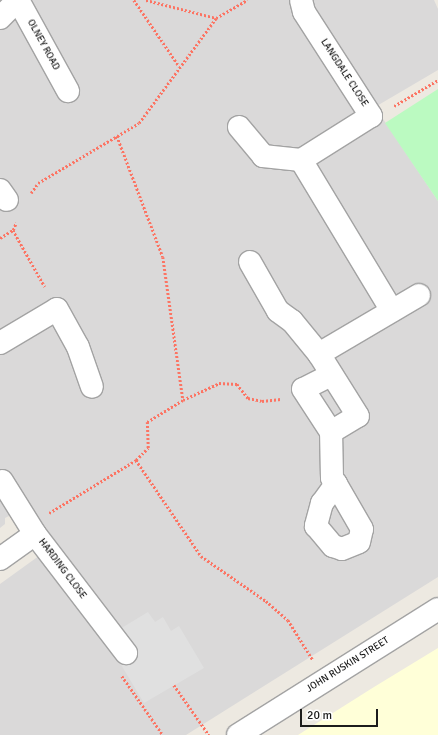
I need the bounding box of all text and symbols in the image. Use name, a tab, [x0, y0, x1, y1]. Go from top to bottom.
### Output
street label: OLNEY ROAD	[24, 17, 62, 73]
street label: LANGDALE CLOSE	[318, 37, 370, 109]
street label: HARDING CLOSE	[35, 536, 89, 602]
street label: JOHN RUSKIN STREET	[304, 635, 392, 695]
scale bar	[302, 701, 380, 727]
text: 20 m	[307, 708, 332, 723]

